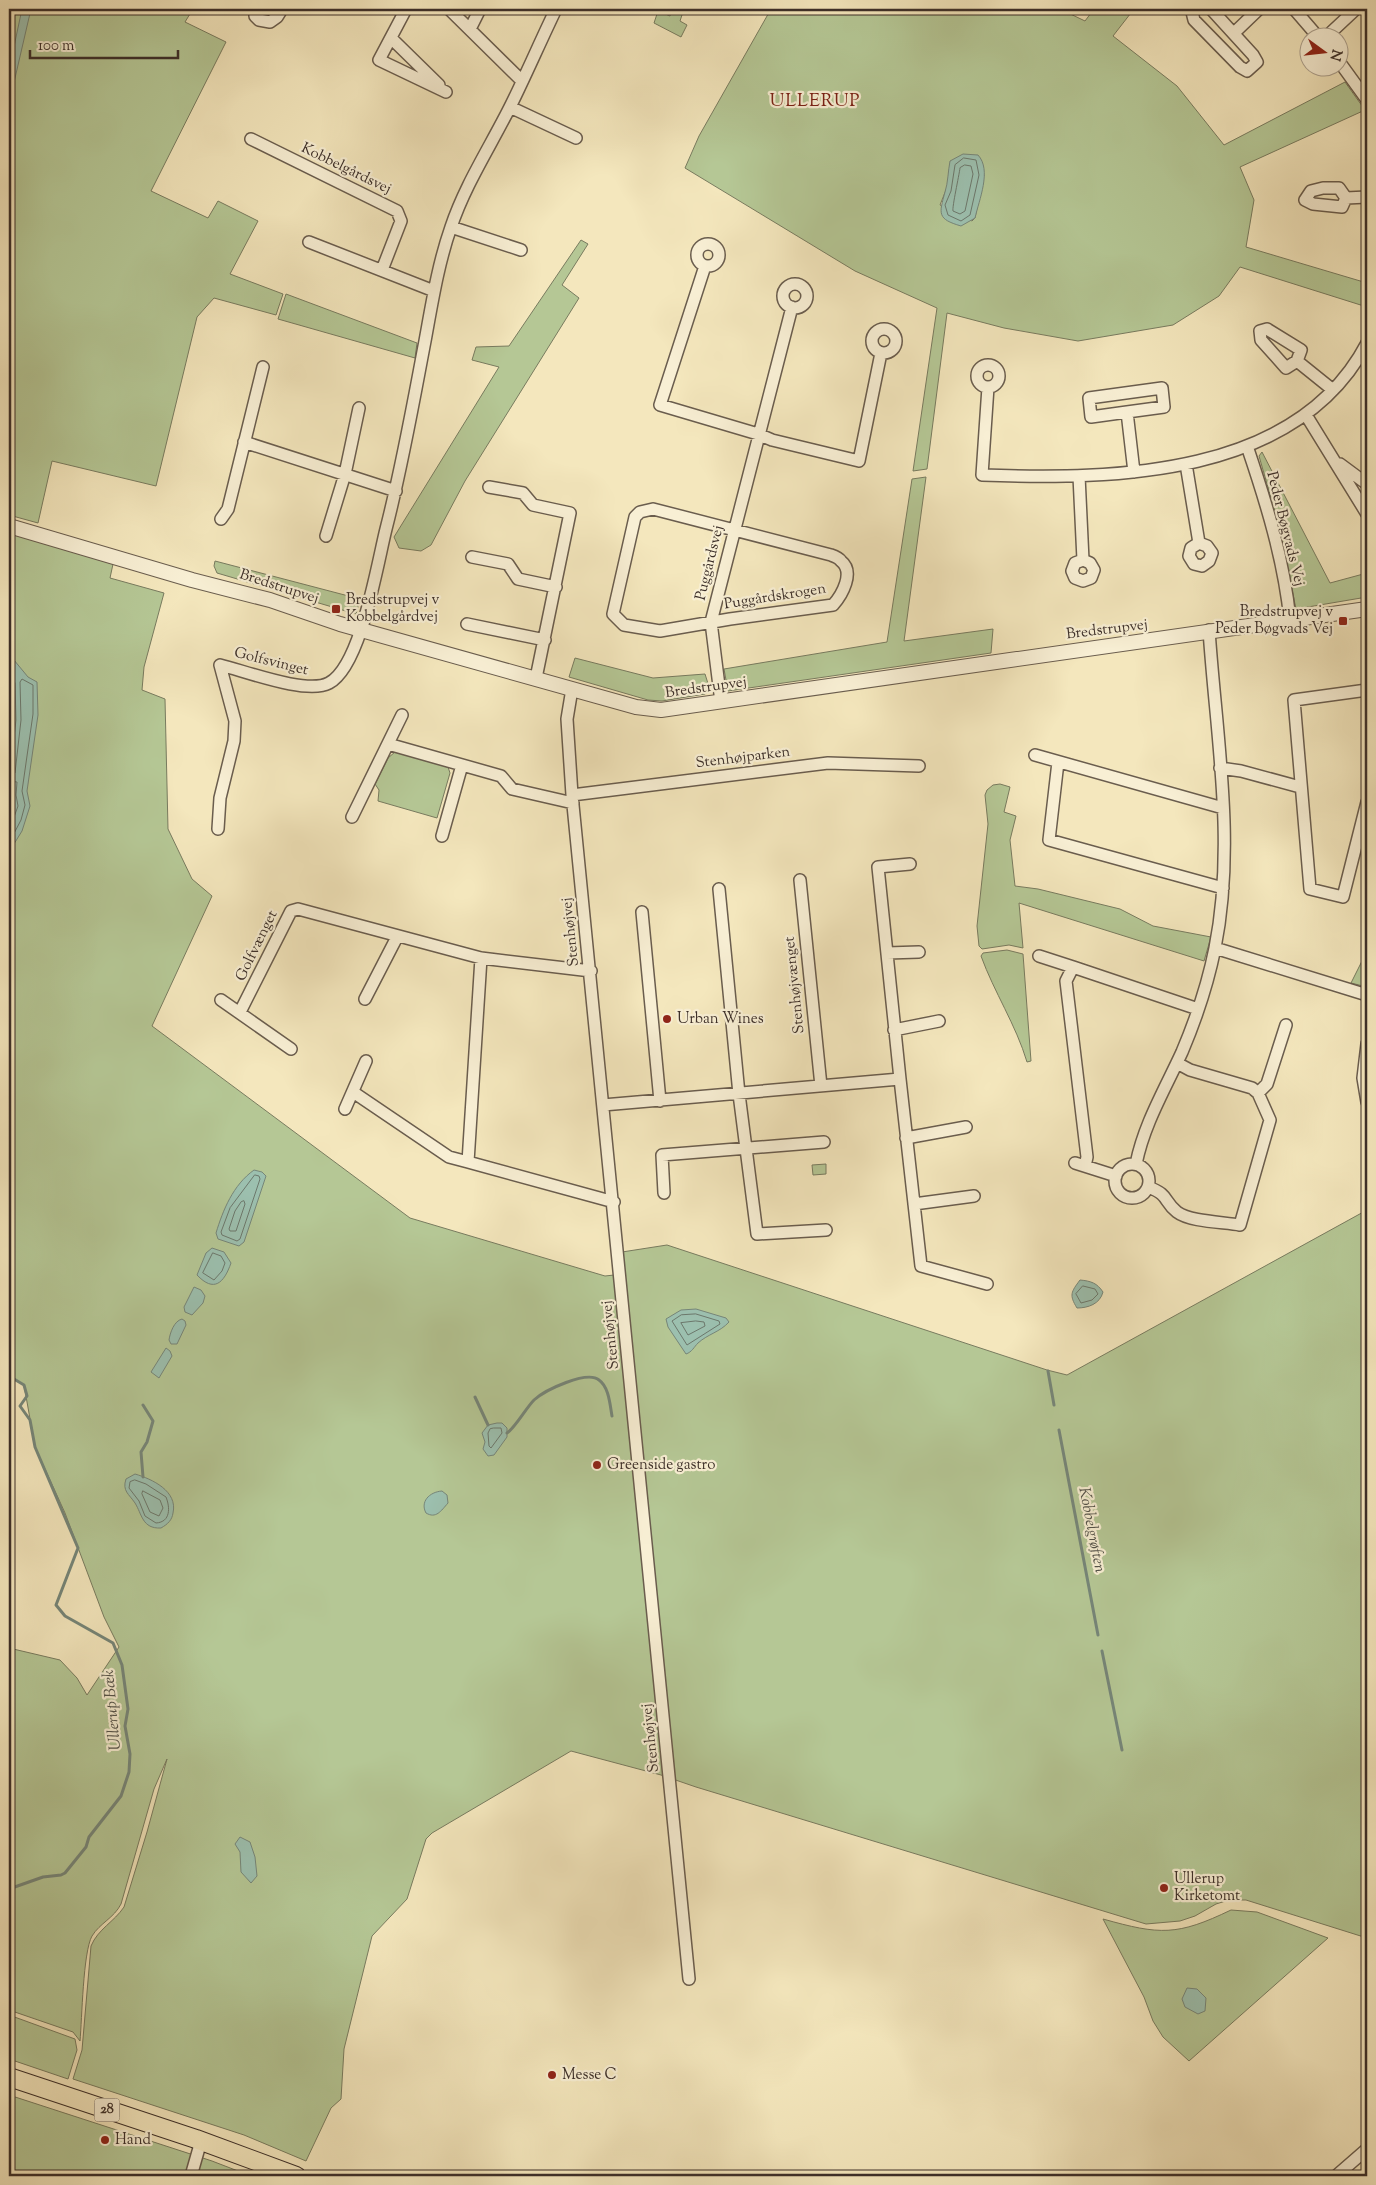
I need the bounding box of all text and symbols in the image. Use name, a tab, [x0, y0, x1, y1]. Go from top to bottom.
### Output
scale bar	[30, 28, 178, 60]
north arrow	[1298, 28, 1348, 78]
text: 100 m	[38, 36, 75, 57]
text: N	[1324, 47, 1346, 63]
district label: ULLERUP	[770, 89, 860, 115]
street label: Kobbelgårdsvej	[297, 138, 395, 200]
street label: Peder Bøgvads Vej	[1261, 469, 1309, 589]
street label: Puggårdsvej	[691, 523, 729, 603]
street label: Bredstrupvej	[237, 564, 321, 610]
street label: Puggårdskrogen	[722, 579, 828, 615]
place label: Bredstrupvej v Kobbelgårdvej	[346, 590, 439, 628]
place label: Bredstrupvej v Peder Bøgvads Vej	[1215, 602, 1333, 640]
marker: Bredstrupvej v Kobbelgårdvej	[330, 603, 342, 615]
street label: Bredstrupvej	[1065, 615, 1149, 645]
marker: Bredstrupvej v Peder Bøgvads Vej	[1337, 615, 1349, 627]
street label: Golfsvinget	[232, 643, 310, 681]
street label: Bredstrupvej	[664, 672, 748, 704]
street label: Stenhøjparken	[694, 742, 792, 774]
street label: Stenhøjvej	[557, 896, 585, 968]
street label: Golfvænget	[231, 907, 283, 985]
street label: Stenhøjvænget	[779, 935, 811, 1035]
place label: Urban Wines	[677, 1009, 764, 1030]
marker: Urban Wines	[661, 1013, 673, 1025]
street label: Stenhøjvej	[597, 1299, 625, 1371]
place label: Greenside gastro	[607, 1455, 715, 1476]
marker: Greenside gastro	[591, 1459, 603, 1471]
water label: Kobbelgrøften	[1071, 1485, 1111, 1575]
water label: Ullerup Bæk	[98, 1669, 128, 1751]
street label: Stenhøjvej	[637, 1702, 665, 1774]
place label: Ullerup Kirketomt	[1174, 1869, 1240, 1907]
marker: Ullerup Kirketomt	[1158, 1882, 1170, 1894]
place label: Messe C	[562, 2065, 617, 2086]
marker: Messe C	[546, 2069, 558, 2081]
road number: 28	[94, 2098, 120, 2122]
place label: Hand	[115, 2130, 151, 2151]
marker: Hand	[99, 2134, 111, 2146]

